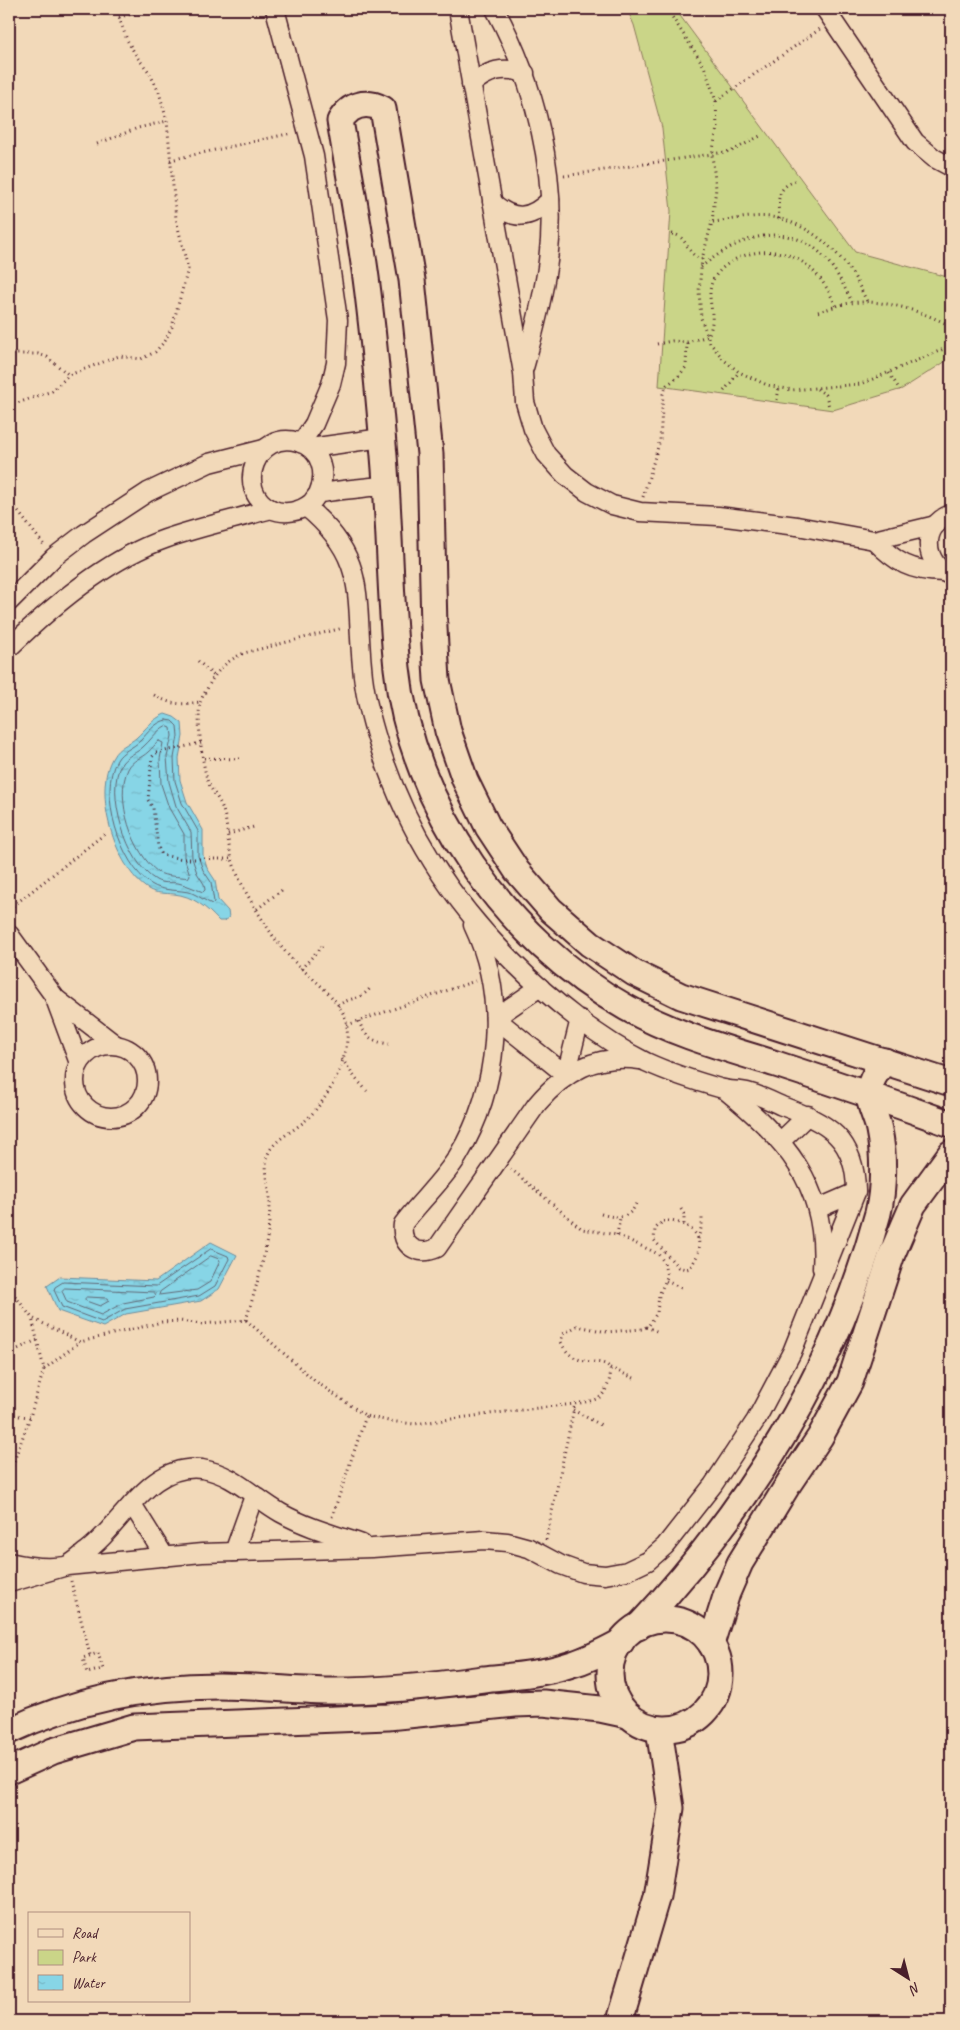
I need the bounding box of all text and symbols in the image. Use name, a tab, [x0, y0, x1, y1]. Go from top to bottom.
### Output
legend	[28, 1912, 190, 2002]
text: Road	[72, 1924, 99, 1943]
text: Park	[72, 1948, 97, 1967]
north arrow	[882, 1952, 932, 2002]
text: Water	[72, 1974, 106, 1993]
text: N	[905, 1979, 924, 1999]

